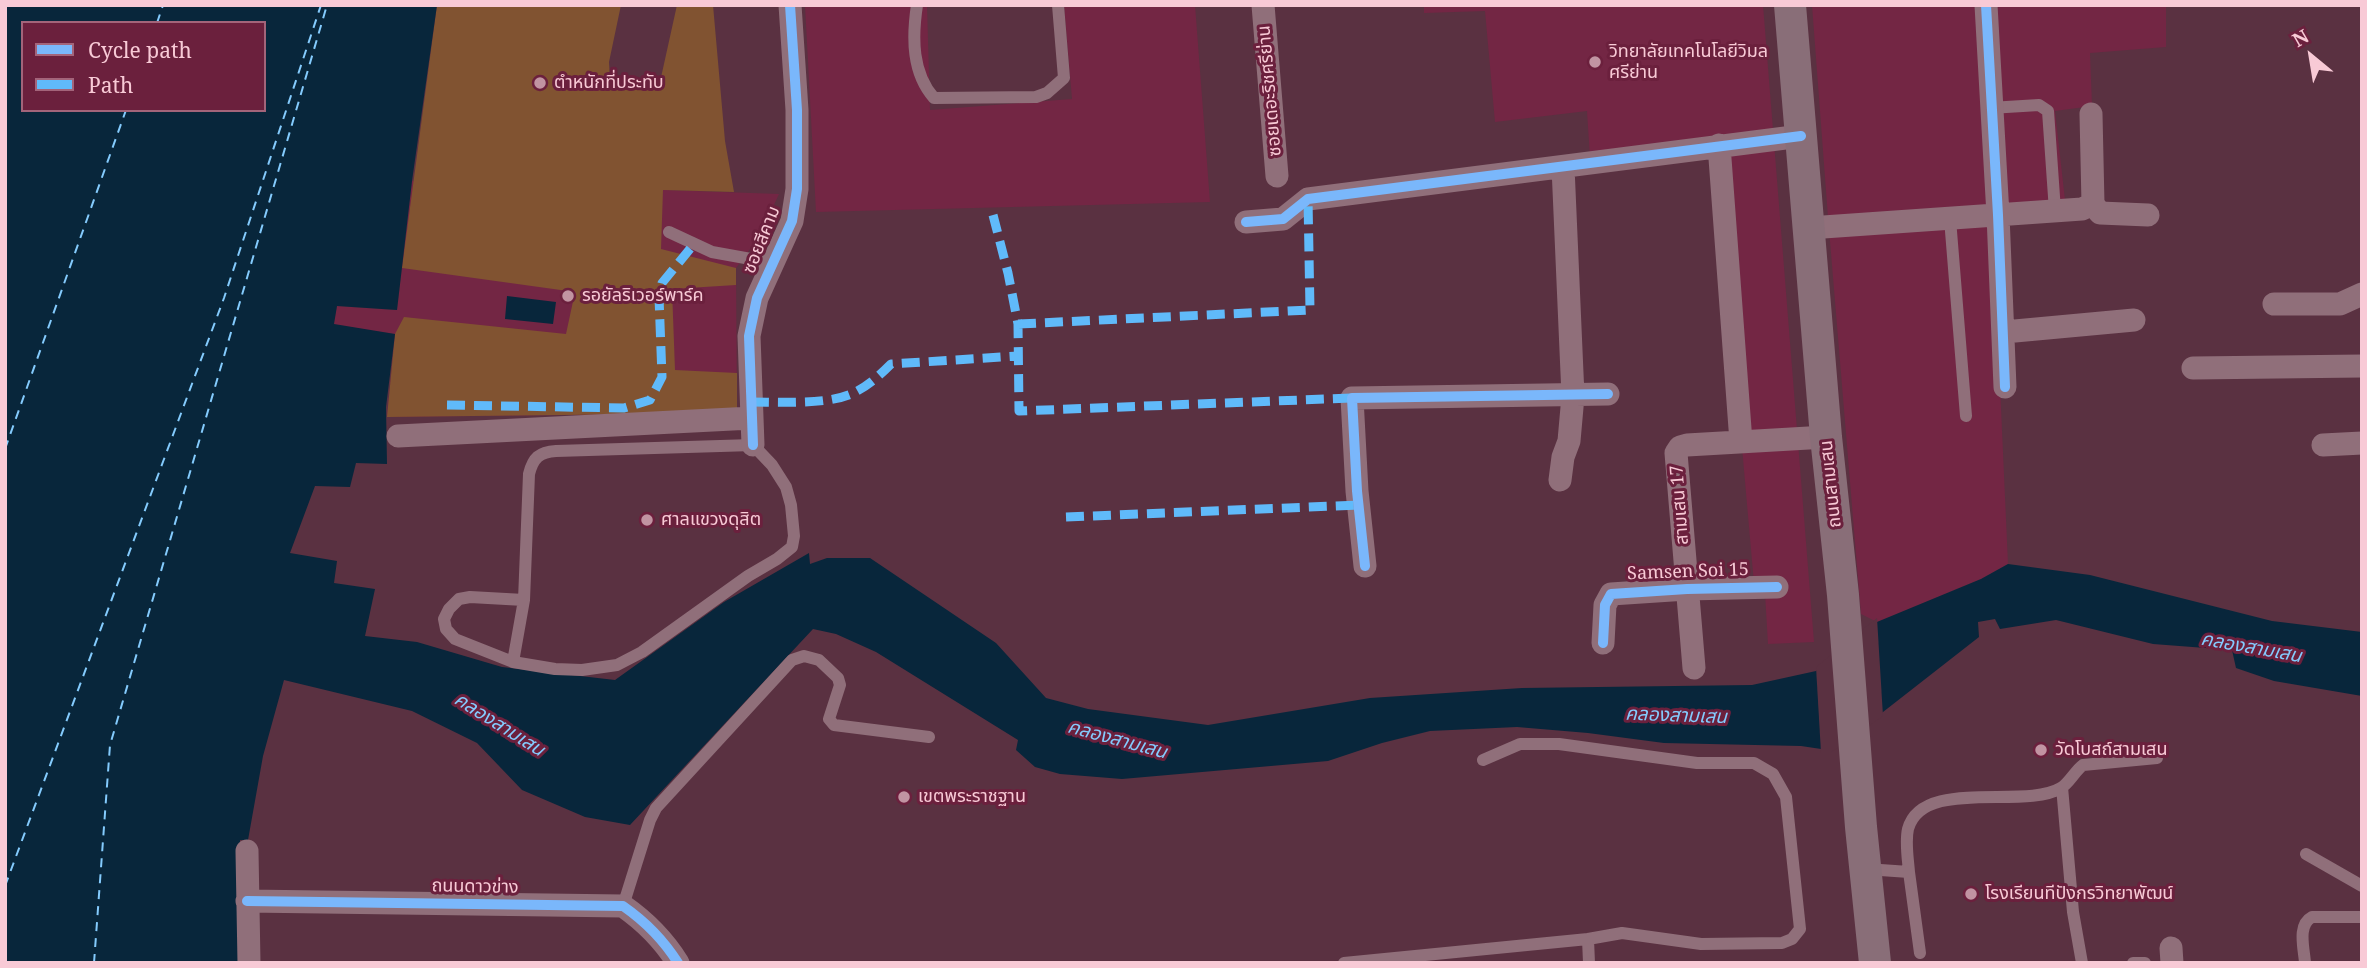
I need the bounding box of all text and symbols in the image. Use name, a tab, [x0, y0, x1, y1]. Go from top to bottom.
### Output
legend	[21, 21, 266, 112]
north arrow	[2276, 21, 2346, 91]
text: N	[2288, 23, 2313, 53]
street label: ซอยเดอะริชศรีย่าน	[1254, 25, 1286, 157]
text: Cycle path	[88, 36, 192, 64]
place label: วิทยาลัยเทคโนโลยีวิมล ศรีย่าน	[1609, 41, 1768, 84]
marker: วิทยาลัยเทคโนโลยีวิมล ศรีย่าน	[1587, 54, 1603, 70]
text: Path	[88, 71, 133, 99]
place label: ตำหนักที่ประทับ	[554, 72, 664, 94]
marker: ตำหนักที่ประทับ	[532, 75, 548, 91]
street label: ซอยสีคาม	[739, 203, 785, 277]
place label: รอยัลริเวอร์พาร์ค	[582, 285, 704, 307]
marker: รอยัลริเวอร์พาร์ค	[560, 288, 576, 304]
street label: ถนนสามเสน	[1816, 439, 1846, 529]
street label: สามเสน 17	[1666, 464, 1694, 546]
place label: ศาลแขวงดุสิต	[661, 509, 761, 531]
marker: ศาลแขวงดุสิต	[639, 512, 655, 528]
street label: Samsen Soi 15	[1627, 559, 1749, 585]
water label: คลองสามเสน	[2199, 628, 2303, 668]
water label: คลองสามเสน	[450, 688, 548, 762]
water label: คลองสามเสน	[1625, 703, 1727, 729]
water label: คลองสามเสน	[1065, 716, 1169, 764]
place label: วัดโบสถ์สามเสน	[2055, 739, 2167, 761]
marker: วัดโบสถ์สามเสน	[2033, 742, 2049, 758]
place label: เขตพระราชฐาน	[918, 786, 1026, 808]
marker: เขตพระราชฐาน	[896, 789, 912, 805]
street label: ถนนดาวข่าง	[431, 875, 519, 899]
place label: โรงเรียนทีปังกรวิทยาพัฒน์	[1985, 883, 2173, 905]
marker: โรงเรียนทีปังกรวิทยาพัฒน์	[1963, 886, 1979, 902]

